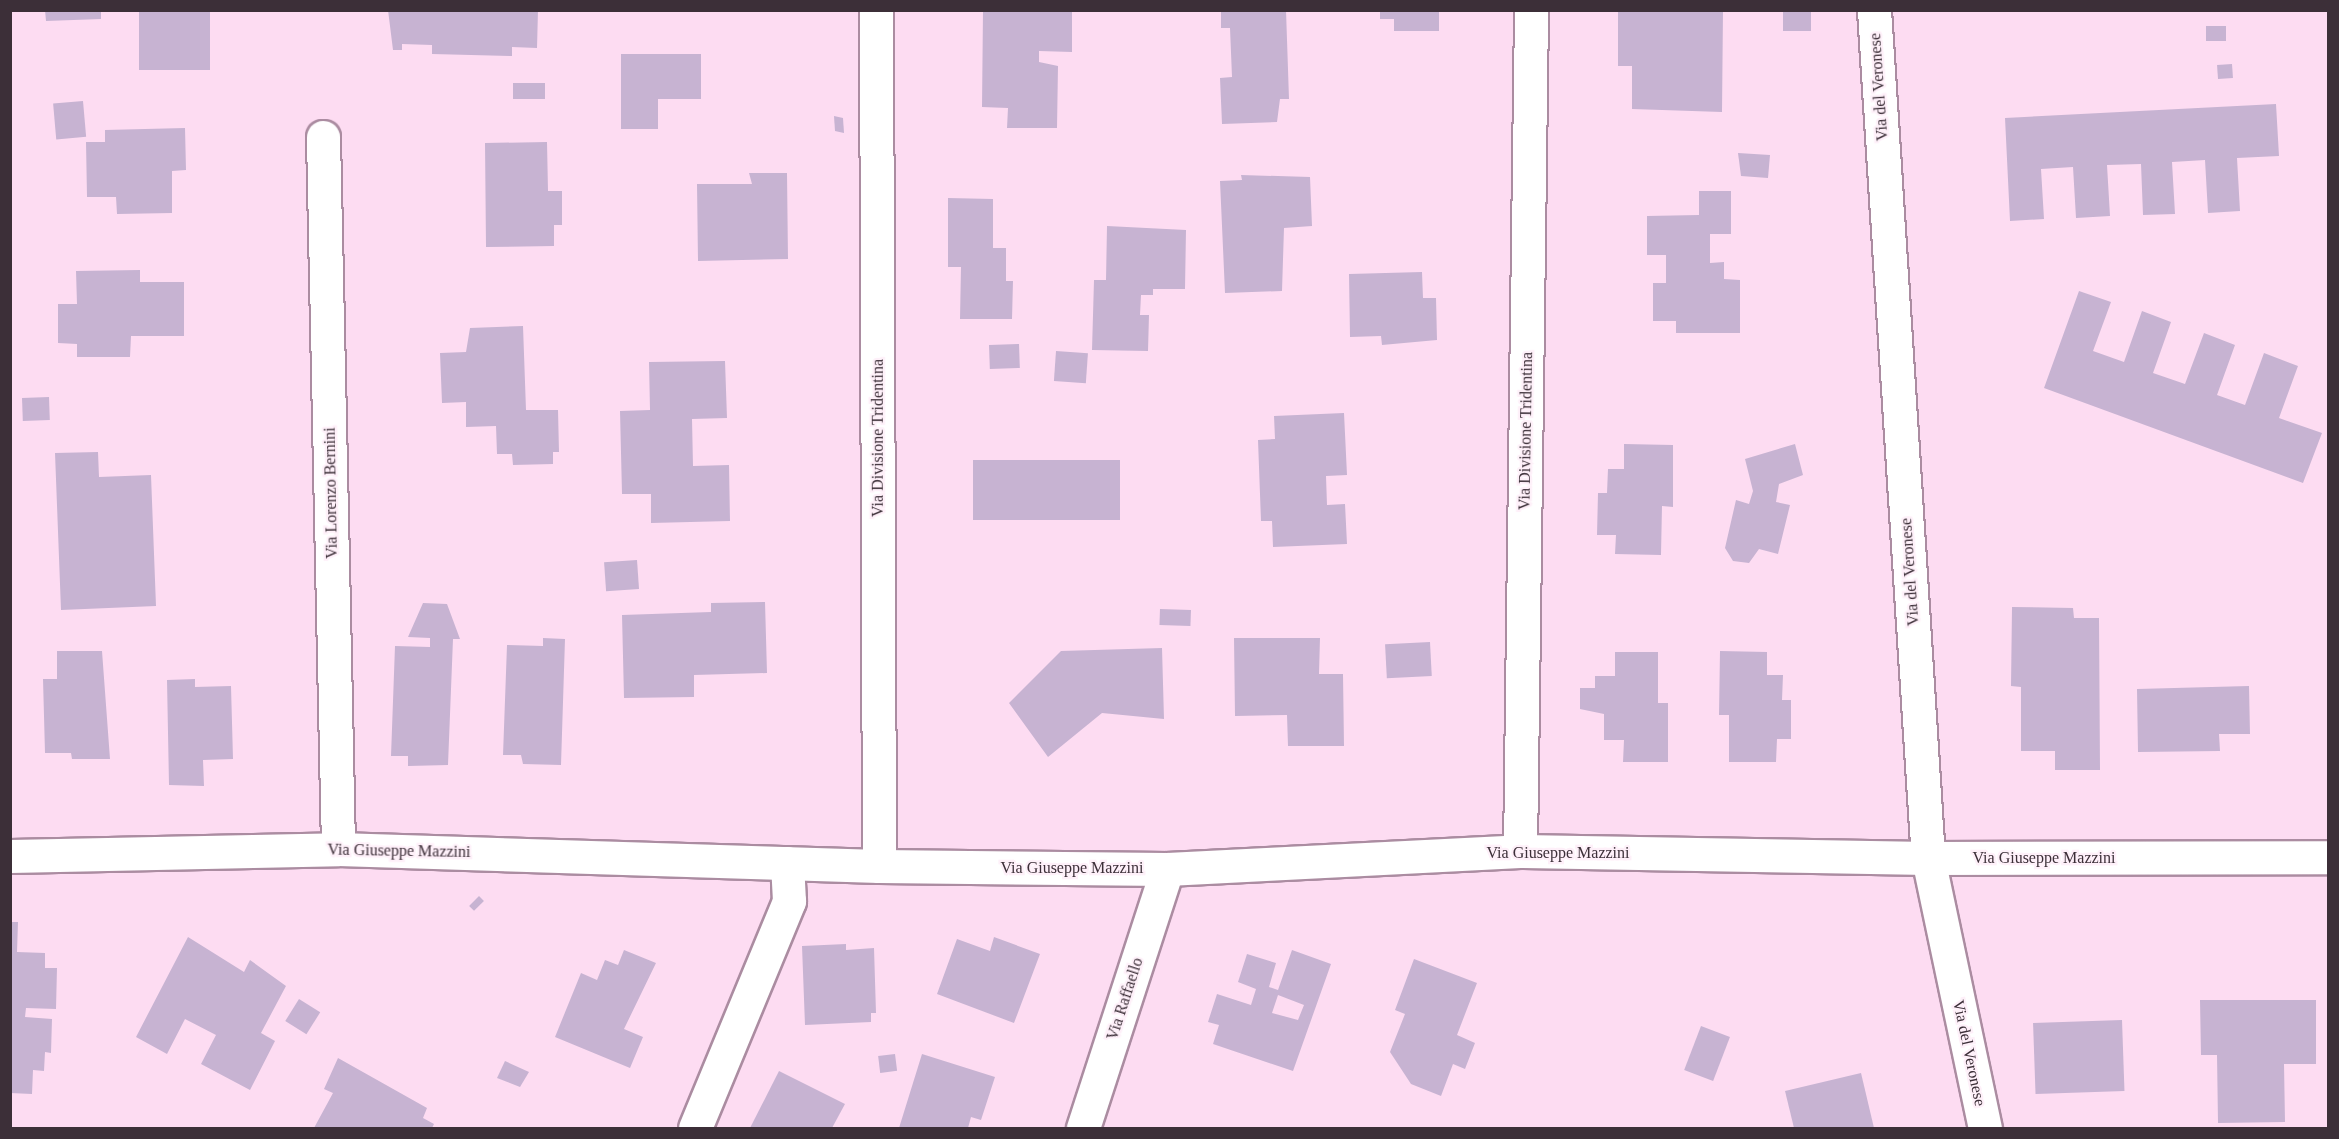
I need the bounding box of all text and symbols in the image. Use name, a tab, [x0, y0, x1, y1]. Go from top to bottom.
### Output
street label: Via del Veronese	[1866, 32, 1892, 142]
street label: Via Divisione Tridentina	[1515, 352, 1537, 510]
street label: Via Divisione Tridentina	[868, 359, 888, 517]
street label: Via Lorenzo Bernini	[320, 427, 342, 559]
street label: Via del Veronese	[1897, 517, 1923, 627]
street label: Via Giuseppe Mazzini	[327, 840, 471, 862]
street label: Via Giuseppe Mazzini	[1487, 843, 1629, 863]
street label: Via Giuseppe Mazzini	[1973, 848, 2115, 868]
street label: Via Giuseppe Mazzini	[1001, 858, 1143, 878]
street label: Via Raffaello	[1103, 955, 1147, 1043]
street label: Via del Veronese	[1948, 998, 1990, 1108]

